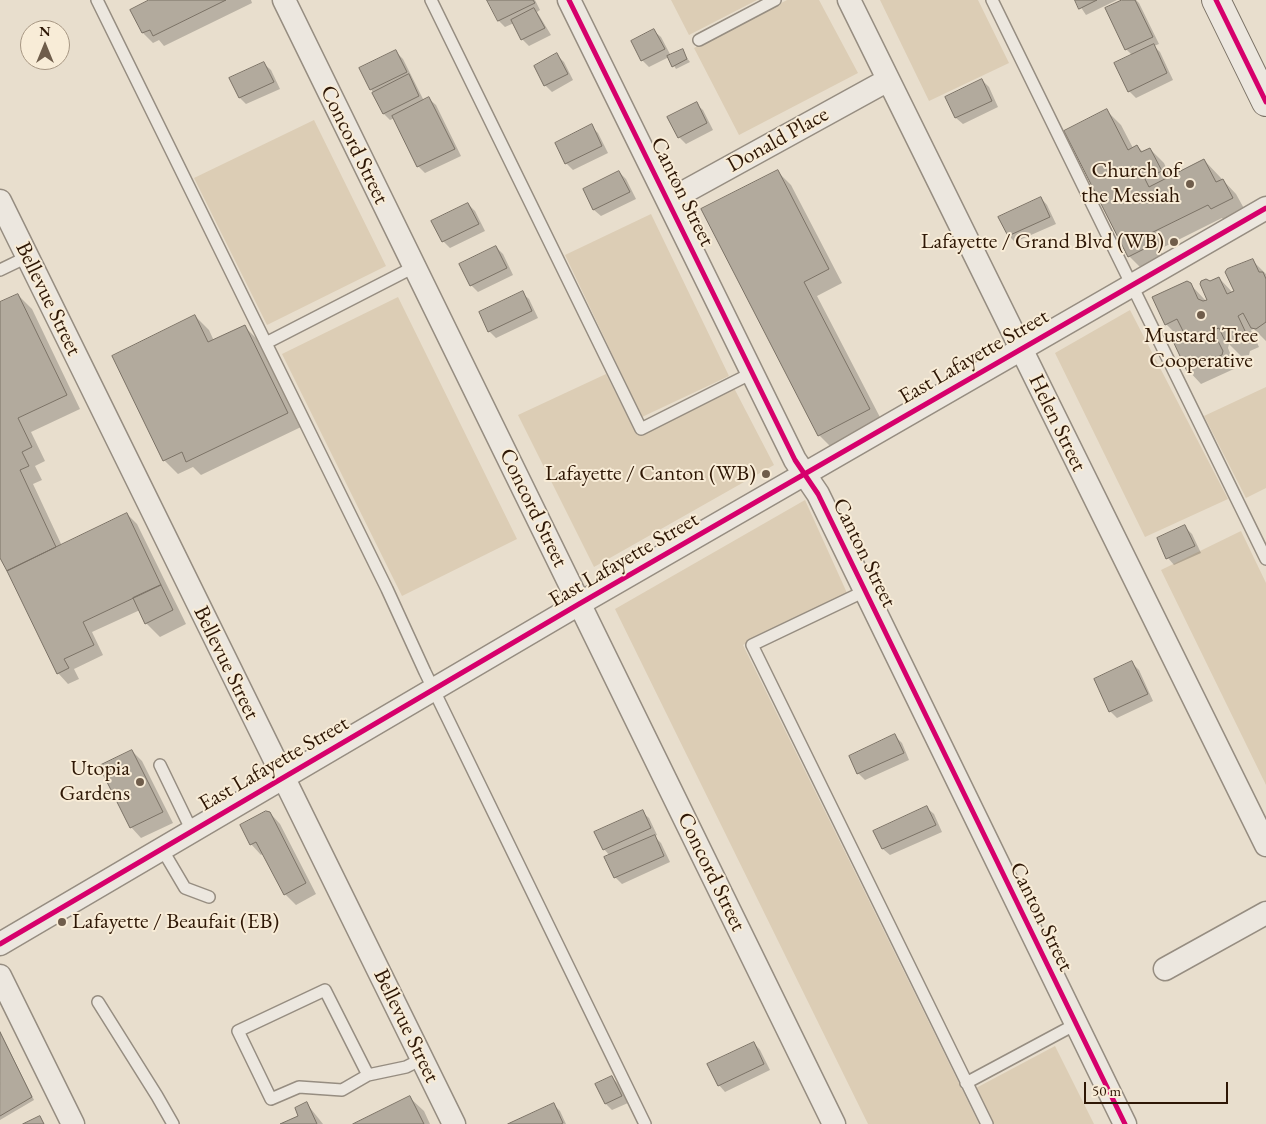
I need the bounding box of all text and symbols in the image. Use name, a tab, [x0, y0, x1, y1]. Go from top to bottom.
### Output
north arrow	[20, 20, 70, 70]
text: N	[39, 22, 51, 40]
street label: Concord Street	[314, 81, 394, 209]
street label: Donald Place	[723, 101, 833, 179]
street label: Canton Street	[644, 133, 720, 251]
place label: Church of the Messiah	[1081, 158, 1180, 210]
marker: Church of the Messiah	[1184, 178, 1196, 190]
place label: Lafayette / Grand Blvd (WB)	[921, 229, 1164, 255]
marker: Lafayette / Grand Blvd (WB)	[1168, 236, 1180, 248]
street label: Bellevue Street	[9, 238, 87, 360]
street label: East Lafayette Street	[894, 303, 1054, 411]
marker: Mustard Tree Cooperative	[1195, 309, 1207, 321]
place label: Mustard Tree Cooperative	[1144, 323, 1258, 374]
street label: Helen Street	[1022, 370, 1092, 476]
street label: Concord Street	[493, 444, 573, 572]
place label: Lafayette / Canton (WB)	[545, 461, 756, 487]
marker: Lafayette / Canton (WB)	[760, 468, 772, 480]
street label: Canton Street	[826, 494, 902, 612]
street label: East Lafayette Street	[544, 506, 704, 614]
street label: Bellevue Street	[187, 602, 265, 724]
street label: East Lafayette Street	[194, 710, 354, 818]
place label: Utopia Gardens	[59, 756, 130, 808]
marker: Utopia Gardens	[134, 776, 146, 788]
street label: Concord Street	[671, 808, 751, 936]
street label: Canton Street	[1003, 858, 1079, 976]
place label: Lafayette / Beaufait (EB)	[72, 909, 279, 935]
marker: Lafayette / Beaufait (EB)	[56, 916, 68, 928]
street label: Bellevue Street	[367, 965, 445, 1087]
scale bar	[1086, 1072, 1230, 1104]
text: 50 m	[1092, 1081, 1121, 1100]

